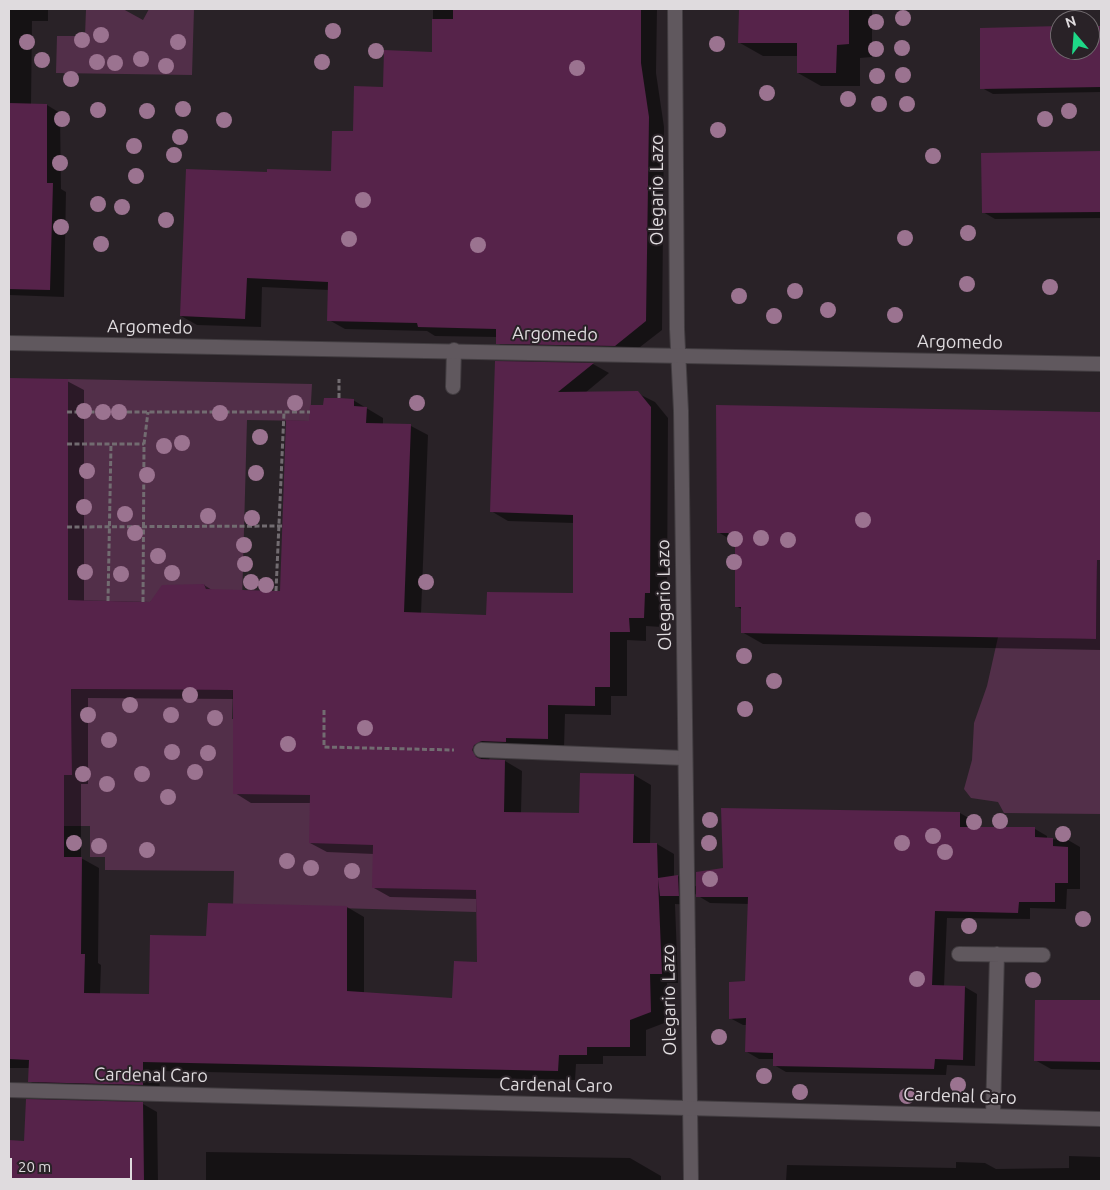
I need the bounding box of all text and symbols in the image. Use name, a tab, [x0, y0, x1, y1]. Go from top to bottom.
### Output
north arrow	[1050, 10, 1100, 60]
text: N	[1063, 12, 1078, 31]
street label: Olegario Lazo	[646, 134, 668, 246]
street label: Argomedo	[107, 315, 193, 339]
street label: Argomedo	[512, 322, 598, 346]
street label: Argomedo	[917, 330, 1003, 354]
street label: Olegario Lazo	[652, 539, 676, 651]
street label: Olegario Lazo	[657, 944, 681, 1056]
street label: Cardenal Caro	[94, 1063, 208, 1087]
street label: Cardenal Caro	[499, 1073, 613, 1097]
street label: Cardenal Caro	[903, 1083, 1017, 1109]
scale bar	[12, 1148, 135, 1180]
text: 20 m	[18, 1158, 51, 1175]

